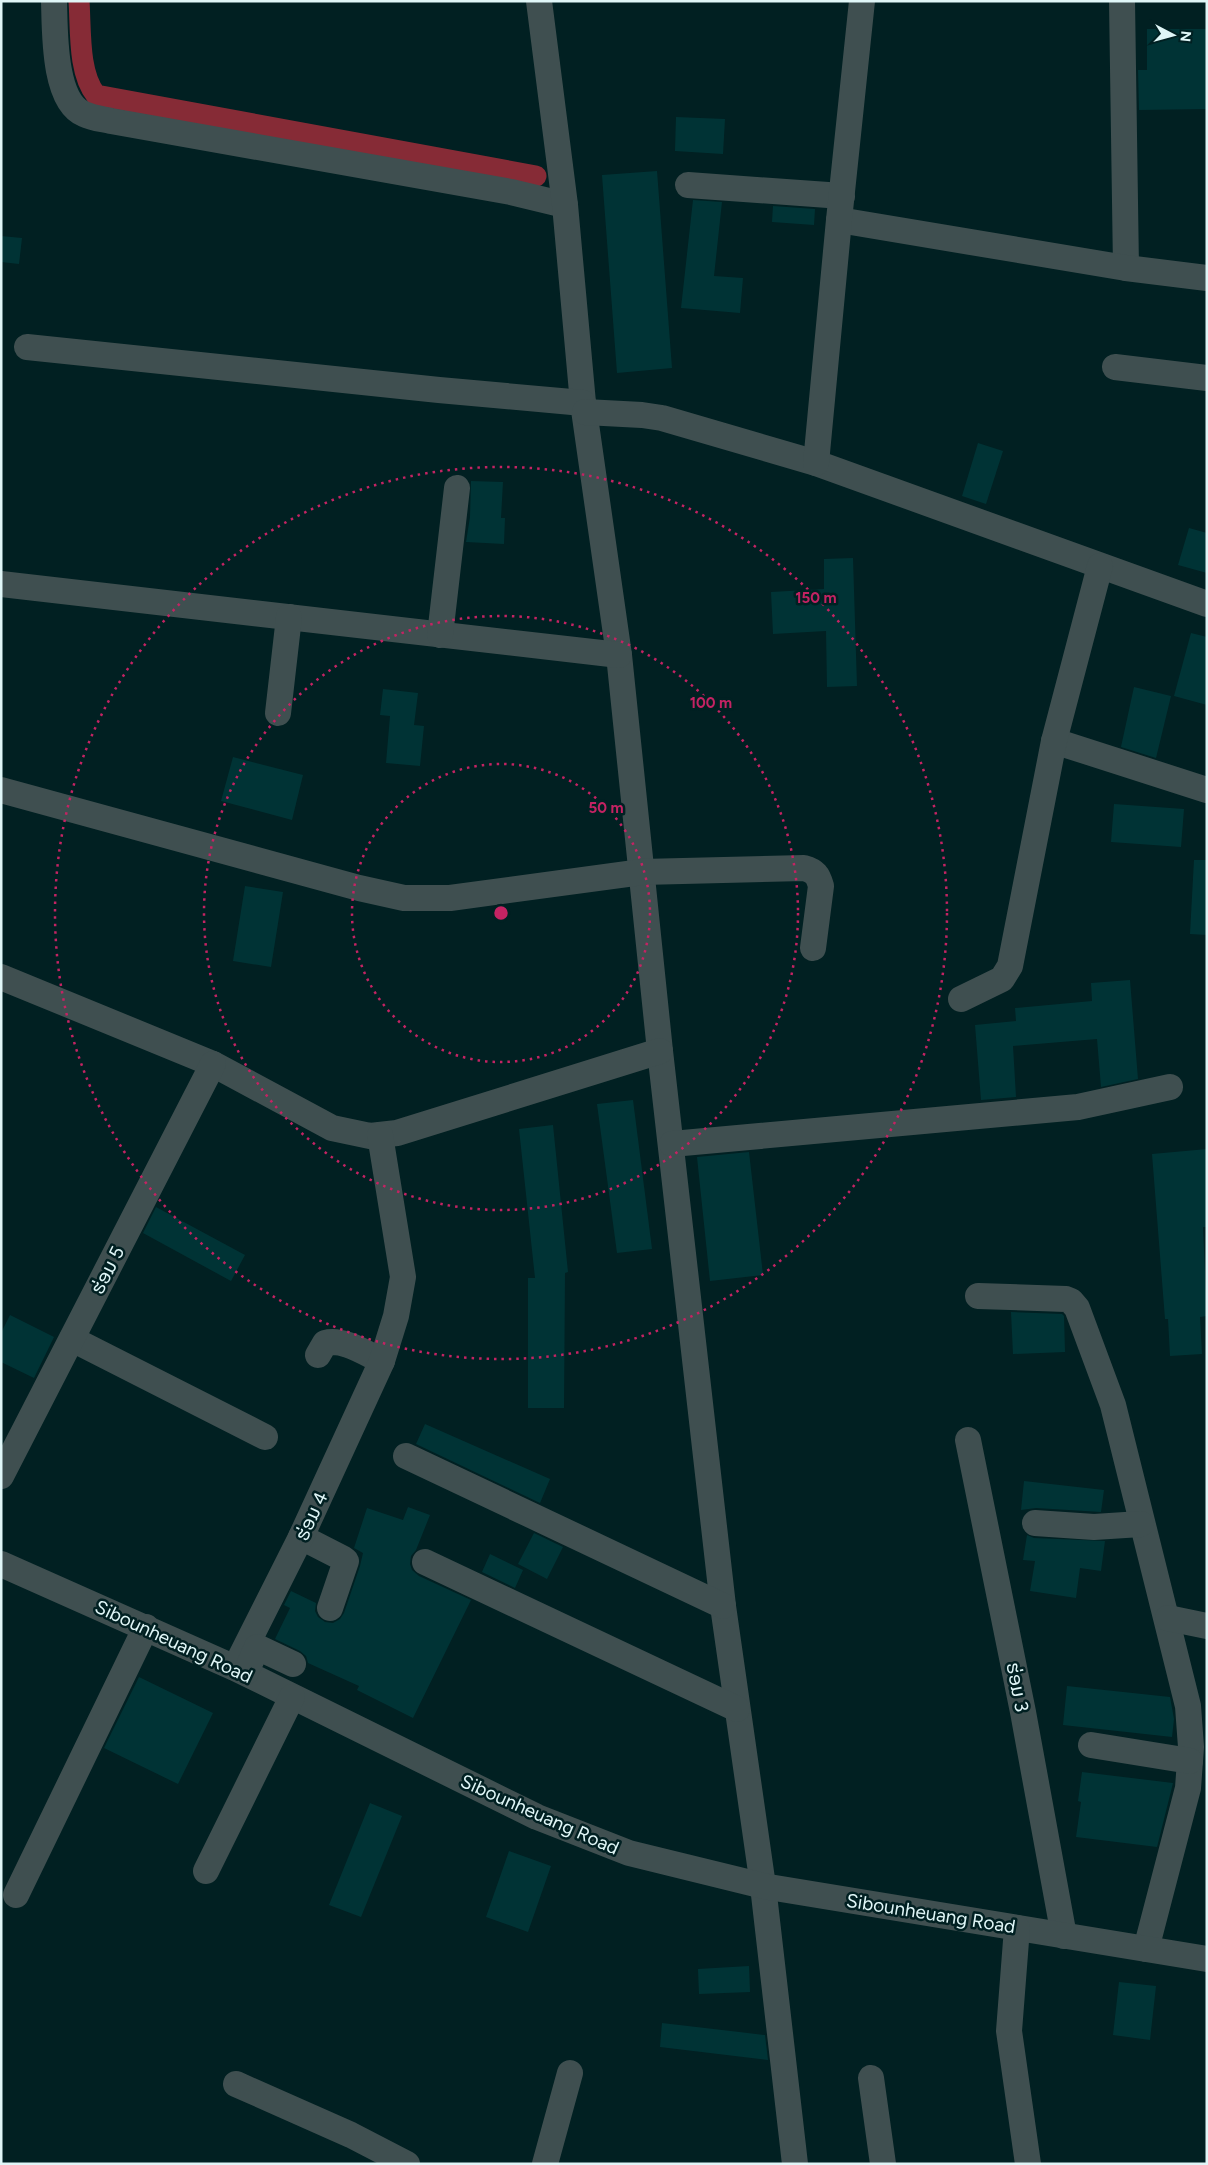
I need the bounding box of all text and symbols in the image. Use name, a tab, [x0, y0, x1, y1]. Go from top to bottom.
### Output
north arrow	[1148, 10, 1198, 60]
text: N	[1176, 30, 1194, 43]
text: 150 m	[795, 589, 837, 607]
text: 100 m	[690, 694, 732, 712]
text: 50 m	[588, 799, 624, 817]
centre of rings	[492, 904, 510, 922]
street label: ຮ່ອມ 5	[86, 1242, 129, 1298]
street label: ຮ່ອມ 4	[290, 1488, 333, 1544]
street label: Sibounheuang Road	[91, 1595, 256, 1688]
street label: ຮ່ອມ 3	[1001, 1660, 1034, 1714]
street label: Sibounheuang Road	[457, 1769, 623, 1860]
street label: Sibounheuang Road	[845, 1889, 1017, 1938]

